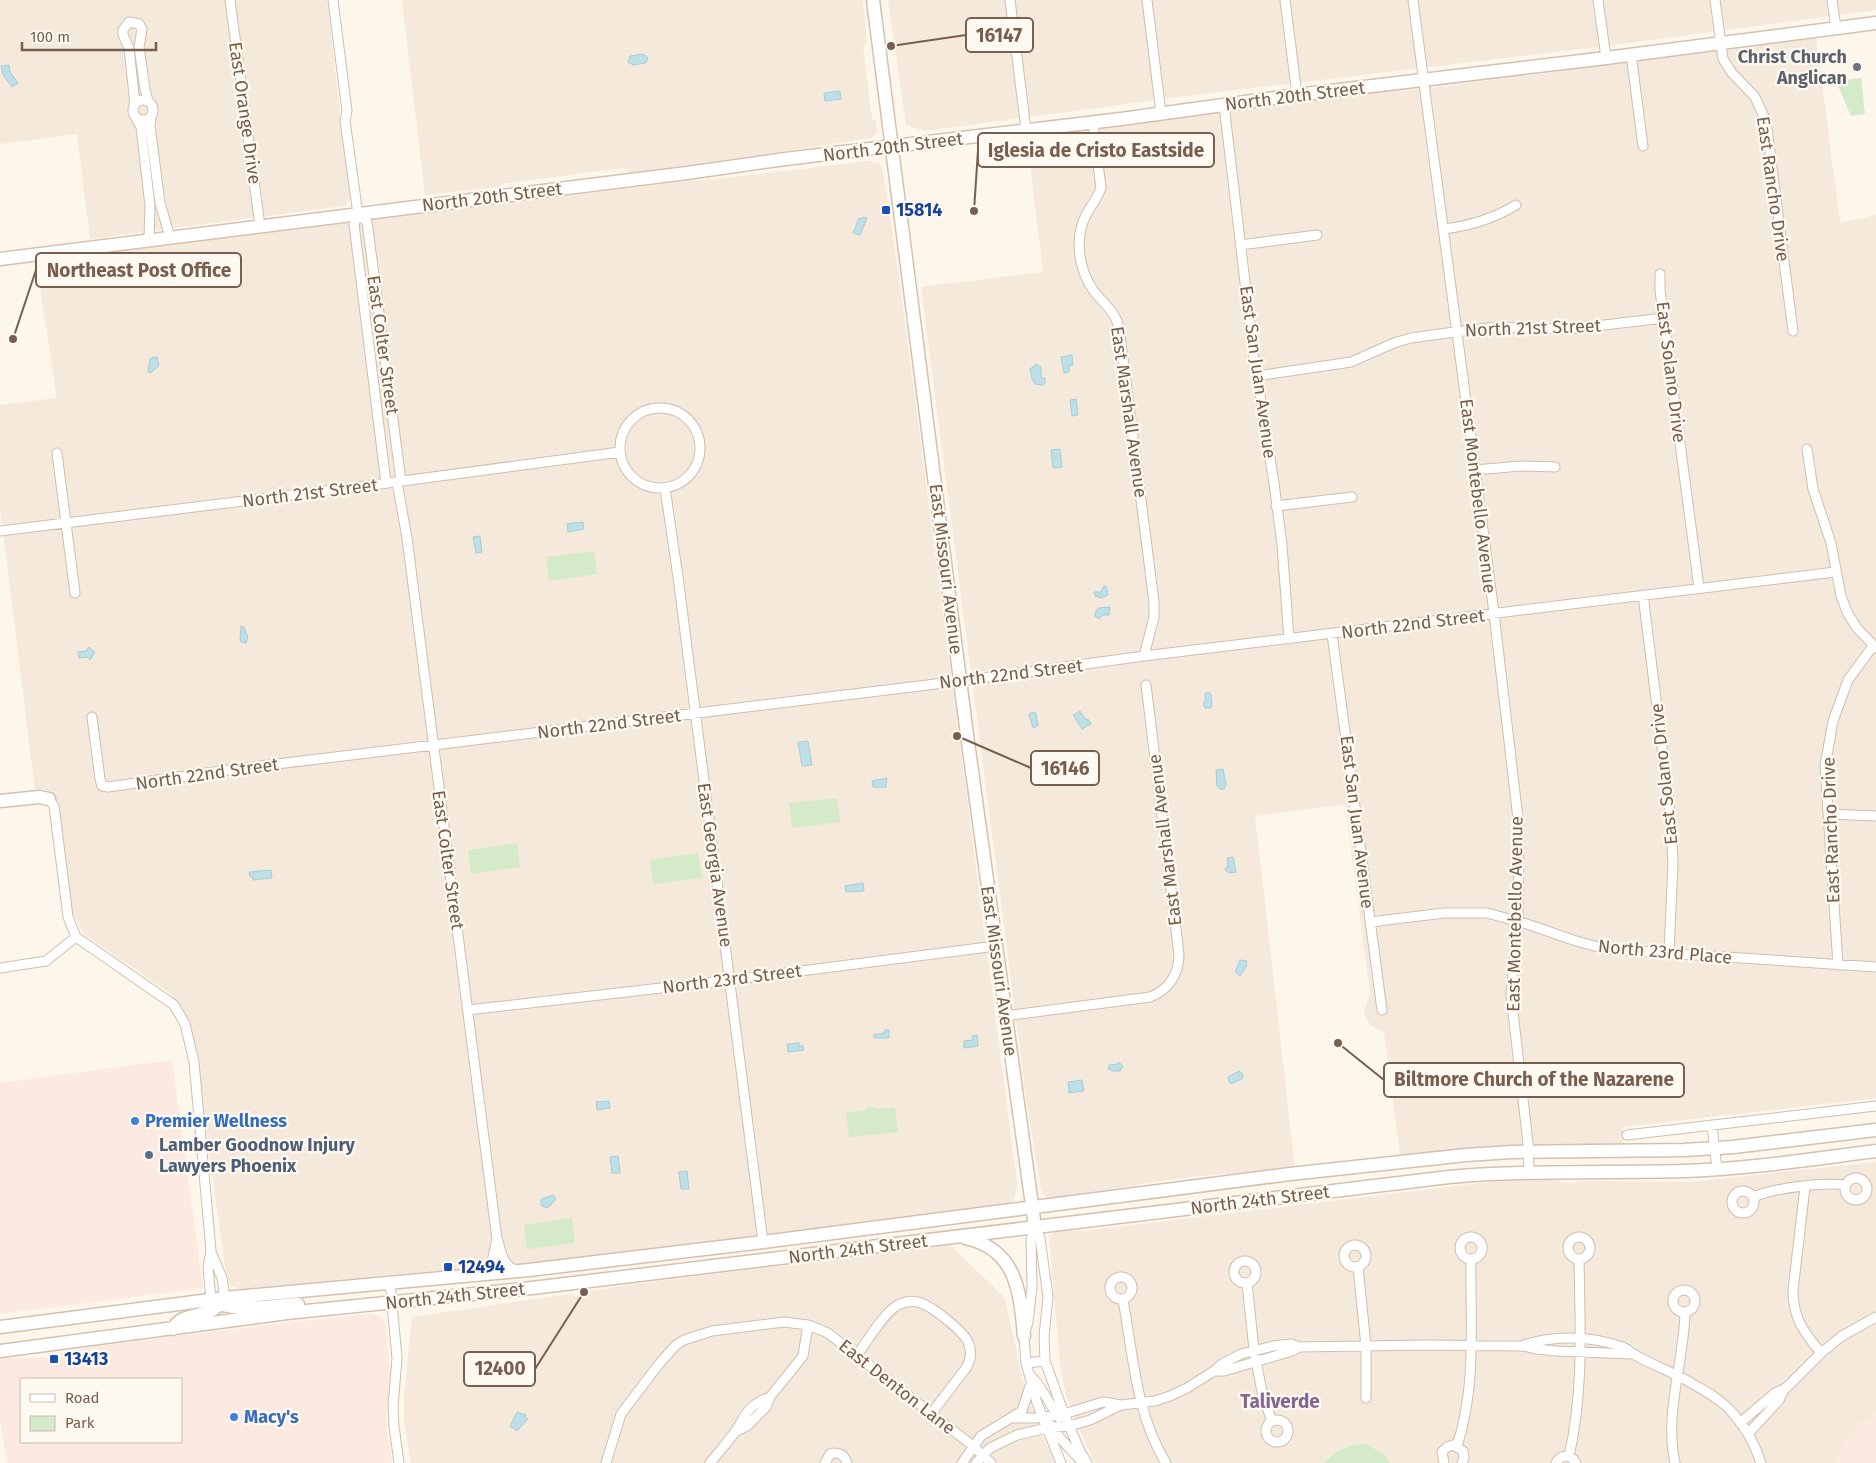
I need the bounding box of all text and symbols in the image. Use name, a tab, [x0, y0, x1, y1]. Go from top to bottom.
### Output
callout: 16147	[966, 18, 1033, 52]
scale bar	[22, 20, 156, 52]
text: 16147	[976, 24, 1022, 47]
text: 100 m	[30, 28, 70, 46]
street label: East Orange Drive	[224, 40, 266, 186]
place label: Christ Church Anglican	[1738, 46, 1847, 89]
marker: Christ Church Anglican	[1851, 61, 1863, 73]
street label: North 20th Street	[1224, 76, 1367, 116]
street label: East Rancho Drive	[1752, 115, 1794, 263]
street label: North 20th Street	[822, 127, 965, 167]
callout: Iglesia de Cristo Eastside	[978, 133, 1214, 167]
text: Iglesia de Cristo Eastside	[988, 139, 1204, 162]
street label: North 20th Street	[421, 177, 564, 217]
place label: 15814	[896, 199, 942, 221]
marker: 15814	[880, 204, 892, 216]
callout: Northeast Post Office	[36, 253, 241, 287]
text: Northeast Post Office	[47, 259, 231, 282]
street label: East Colter Street	[362, 274, 404, 417]
street label: East San Juan Avenue	[1235, 284, 1281, 460]
street label: East Solano Drive	[1651, 300, 1691, 444]
street label: North 21st Street	[1464, 315, 1602, 341]
street label: East Marshall Avenue	[1106, 325, 1152, 499]
street label: East Montebello Avenue	[1455, 397, 1501, 595]
street label: North 21st Street	[241, 474, 379, 512]
street label: East Missouri Avenue	[925, 482, 967, 656]
street label: North 22nd Street	[1340, 604, 1486, 644]
street label: North 22nd Street	[938, 654, 1084, 694]
street label: East Solano Drive	[1646, 702, 1682, 846]
street label: North 22nd Street	[536, 704, 682, 744]
street label: East San Juan Avenue	[1335, 734, 1379, 910]
callout: 16146	[1031, 751, 1099, 785]
street label: North 22nd Street	[134, 753, 280, 795]
street label: East Marshall Avenue	[1144, 753, 1186, 927]
street label: East Rancho Drive	[1817, 756, 1845, 904]
text: 16146	[1041, 757, 1090, 780]
street label: East Georgia Avenue	[693, 781, 737, 949]
street label: East Colter Street	[427, 789, 469, 932]
street label: East Montebello Avenue	[1502, 816, 1528, 1012]
street label: East Missouri Avenue	[976, 884, 1022, 1058]
street label: North 23rd Place	[1597, 935, 1733, 969]
street label: North 23rd Street	[661, 959, 803, 998]
callout: Biltmore Church of the Nazarene	[1384, 1063, 1684, 1097]
text: Biltmore Church of the Nazarene	[1394, 1068, 1674, 1091]
place label: Premier Wellness	[145, 1110, 287, 1132]
marker: Premier Wellness	[129, 1115, 141, 1127]
place label: Lamber Goodnow Injury Lawyers Phoenix	[159, 1134, 356, 1177]
marker: Lamber Goodnow Injury Lawyers Phoenix	[143, 1149, 155, 1161]
street label: North 24th Street	[1189, 1180, 1331, 1219]
street label: North 24th Street	[787, 1229, 929, 1268]
place label: 12494	[458, 1256, 505, 1278]
marker: 12494	[442, 1261, 454, 1273]
street label: North 24th Street	[384, 1278, 526, 1314]
street label: East Denton Lane	[834, 1335, 960, 1439]
place label: 13413	[64, 1348, 108, 1370]
callout: 12400	[464, 1352, 535, 1386]
marker: 13413	[48, 1353, 60, 1365]
text: 12400	[474, 1357, 526, 1380]
legend	[20, 1378, 182, 1443]
text: Road	[65, 1389, 100, 1407]
district label: Taliverde	[1240, 1390, 1320, 1413]
place label: Macy's	[244, 1406, 299, 1428]
marker: Macy's	[228, 1411, 240, 1423]
text: Park	[65, 1414, 95, 1432]

